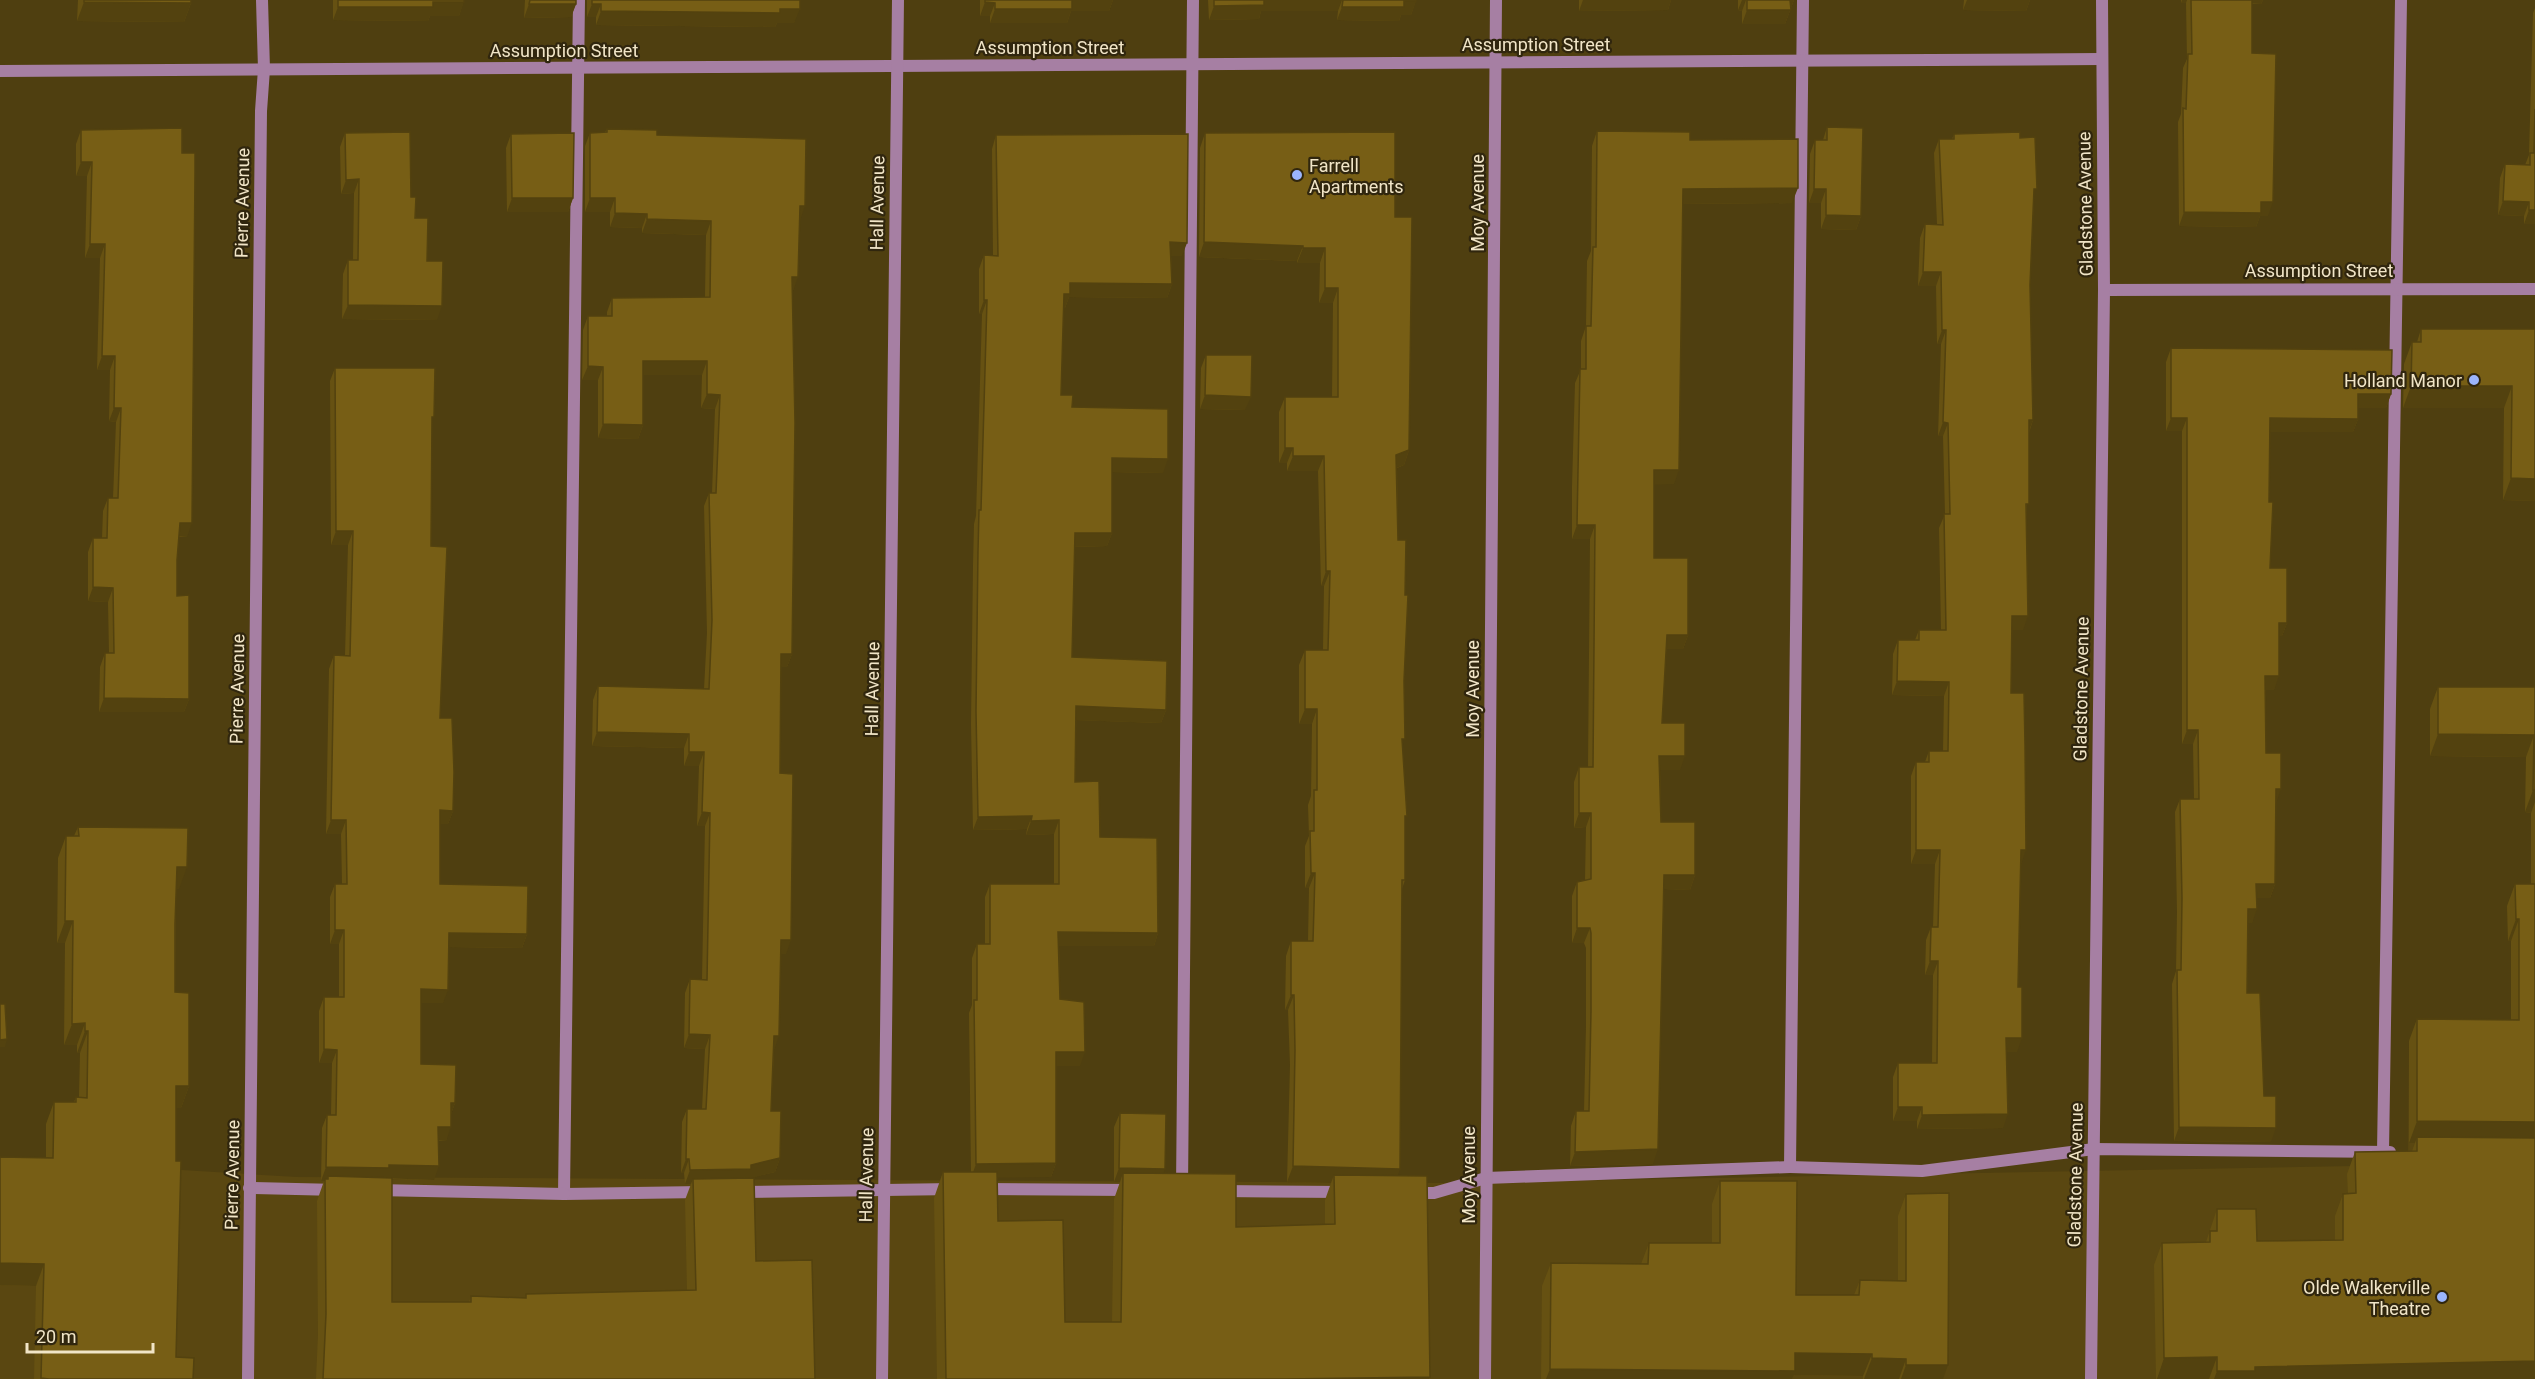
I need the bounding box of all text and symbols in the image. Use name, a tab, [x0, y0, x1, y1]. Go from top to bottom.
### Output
street label: Assumption Street	[1462, 34, 1610, 55]
street label: Assumption Street	[976, 37, 1124, 58]
street label: Assumption Street	[490, 40, 638, 61]
street label: Gladstone Avenue	[2073, 131, 2097, 277]
street label: Pierre Avenue	[231, 148, 253, 258]
street label: Moy Avenue	[1467, 154, 1488, 252]
street label: Hall Avenue	[866, 155, 888, 251]
place label: Farrell Apartments	[1309, 155, 1404, 197]
marker: Farrell Apartments	[1290, 168, 1304, 182]
street label: Assumption Street	[2245, 260, 2393, 281]
place label: Holland Manor	[2344, 370, 2462, 391]
marker: Holland Manor	[2467, 373, 2481, 387]
street label: Gladstone Avenue	[2069, 616, 2093, 762]
street label: Pierre Avenue	[226, 634, 248, 744]
street label: Moy Avenue	[1462, 640, 1483, 738]
street label: Hall Avenue	[861, 641, 883, 737]
street label: Gladstone Avenue	[2063, 1102, 2087, 1248]
street label: Pierre Avenue	[221, 1120, 243, 1230]
street label: Moy Avenue	[1458, 1126, 1479, 1224]
street label: Hall Avenue	[855, 1127, 877, 1223]
place label: Olde Walkerville Theatre	[2303, 1277, 2430, 1319]
marker: Olde Walkerville Theatre	[2435, 1290, 2449, 1304]
scale bar	[27, 1316, 153, 1354]
text: 20 m	[36, 1326, 76, 1347]

